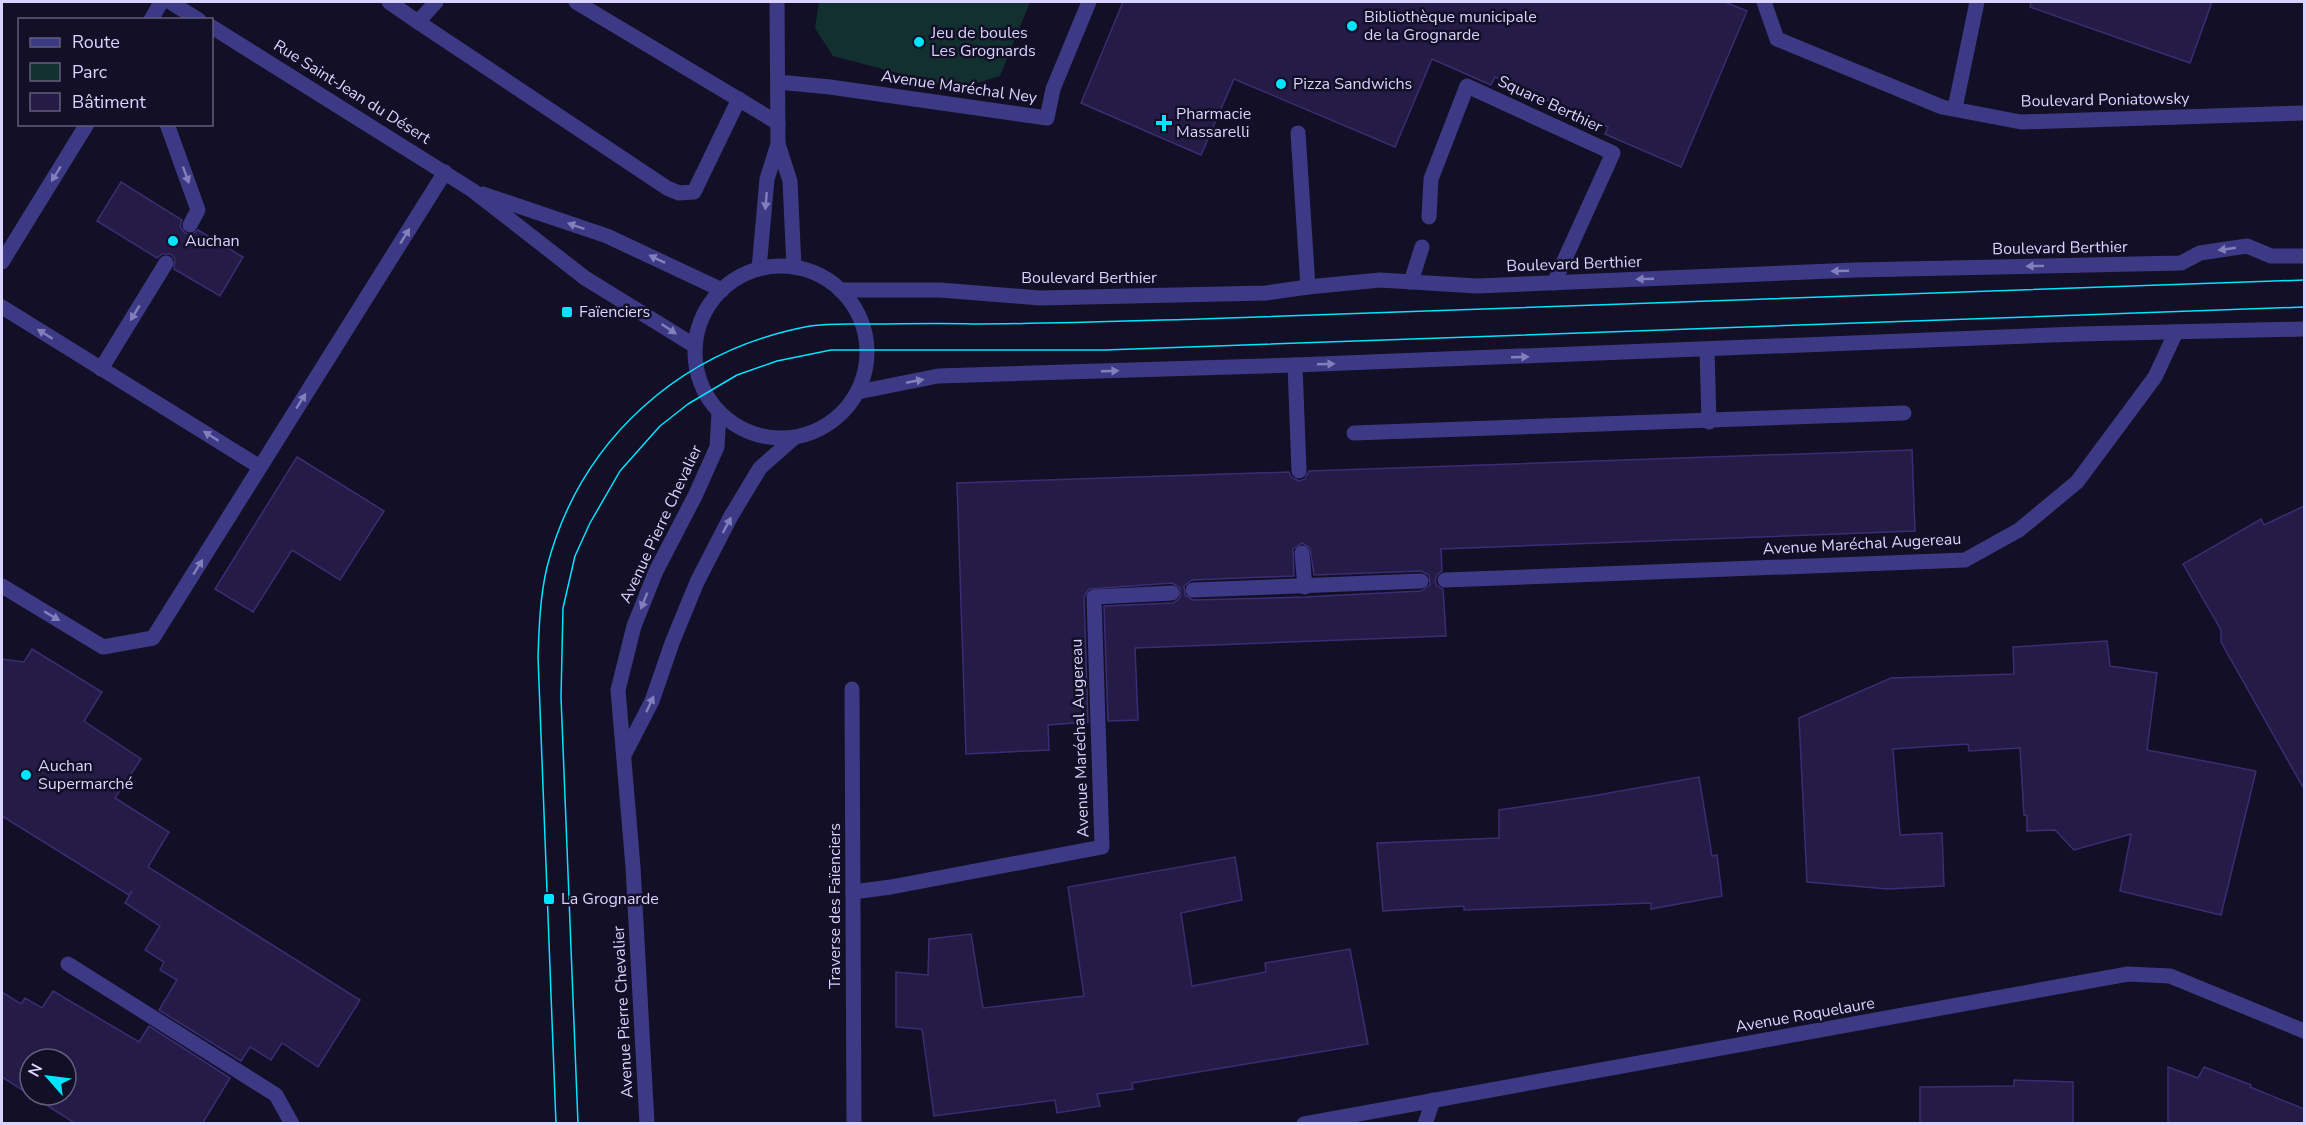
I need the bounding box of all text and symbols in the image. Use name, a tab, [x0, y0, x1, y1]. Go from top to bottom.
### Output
place label: Bibliothèque municipale de la Grognarde	[1364, 6, 1537, 46]
legend	[18, 18, 213, 126]
marker: Bibliothèque municipale de la Grognarde	[1345, 19, 1359, 33]
place label: Jeu de boules Les Grognards	[930, 22, 1036, 62]
text: Route	[72, 30, 120, 54]
street label: Rue Saint-Jean du Désert	[269, 35, 435, 150]
marker: Jeu de boules Les Grognards	[912, 35, 926, 49]
text: Parc	[72, 60, 107, 84]
street label: Avenue Maréchal Ney	[880, 65, 1039, 109]
street label: Square Berthier	[1494, 70, 1606, 138]
place label: Pizza Sandwichs	[1293, 73, 1412, 95]
marker: Pizza Sandwichs	[1274, 77, 1288, 91]
street label: Boulevard Poniatowsky	[2021, 88, 2190, 112]
text: Bâtiment	[72, 90, 146, 114]
place label: Pharmacie Massarelli	[1176, 103, 1251, 143]
marker: Pharmacie Massarelli	[1157, 116, 1171, 130]
one-way arrow	[51, 166, 62, 182]
one-way arrow	[181, 166, 191, 184]
one-way arrow	[761, 191, 770, 210]
one-way arrow	[567, 220, 585, 230]
one-way arrow	[399, 228, 410, 244]
place label: Auchan	[185, 230, 240, 252]
marker: Auchan	[166, 234, 180, 248]
street label: Boulevard Berthier	[1992, 236, 2128, 260]
one-way arrow	[2218, 244, 2237, 253]
street label: Boulevard Berthier	[1506, 251, 1642, 277]
one-way arrow	[649, 254, 666, 263]
one-way arrow	[2026, 262, 2045, 271]
one-way arrow	[1831, 266, 1850, 276]
street label: Boulevard Berthier	[1021, 267, 1157, 289]
one-way arrow	[1636, 275, 1655, 284]
place label: Faïenciers	[579, 301, 650, 323]
one-way arrow	[130, 305, 141, 321]
marker: Faïenciers	[560, 305, 574, 319]
one-way arrow	[661, 323, 677, 334]
one-way arrow	[37, 328, 53, 339]
one-way arrow	[1511, 352, 1530, 361]
one-way arrow	[1316, 359, 1335, 369]
one-way arrow	[1100, 366, 1119, 376]
one-way arrow	[906, 376, 925, 385]
one-way arrow	[295, 393, 306, 409]
one-way arrow	[203, 430, 219, 441]
street label: Avenue Pierre Chevalier	[615, 441, 708, 607]
one-way arrow	[722, 516, 732, 533]
street label: Avenue Maréchal Augereau	[1762, 528, 1962, 560]
one-way arrow	[192, 558, 203, 575]
one-way arrow	[639, 593, 649, 611]
one-way arrow	[44, 610, 60, 621]
street label: Avenue Maréchal Augereau	[1066, 638, 1094, 838]
one-way arrow	[646, 695, 655, 712]
place label: Auchan Supermarché	[38, 755, 133, 795]
marker: Auchan Supermarché	[19, 768, 33, 782]
street label: Traverse des Faïenciers	[824, 823, 846, 989]
place label: La Grognarde	[561, 888, 659, 910]
marker: La Grognarde	[542, 892, 556, 906]
street label: Avenue Pierre Chevalier	[607, 925, 638, 1099]
street label: Avenue Roquelaure	[1734, 992, 1876, 1038]
north arrow	[18, 1047, 78, 1107]
text: N	[23, 1060, 48, 1081]

